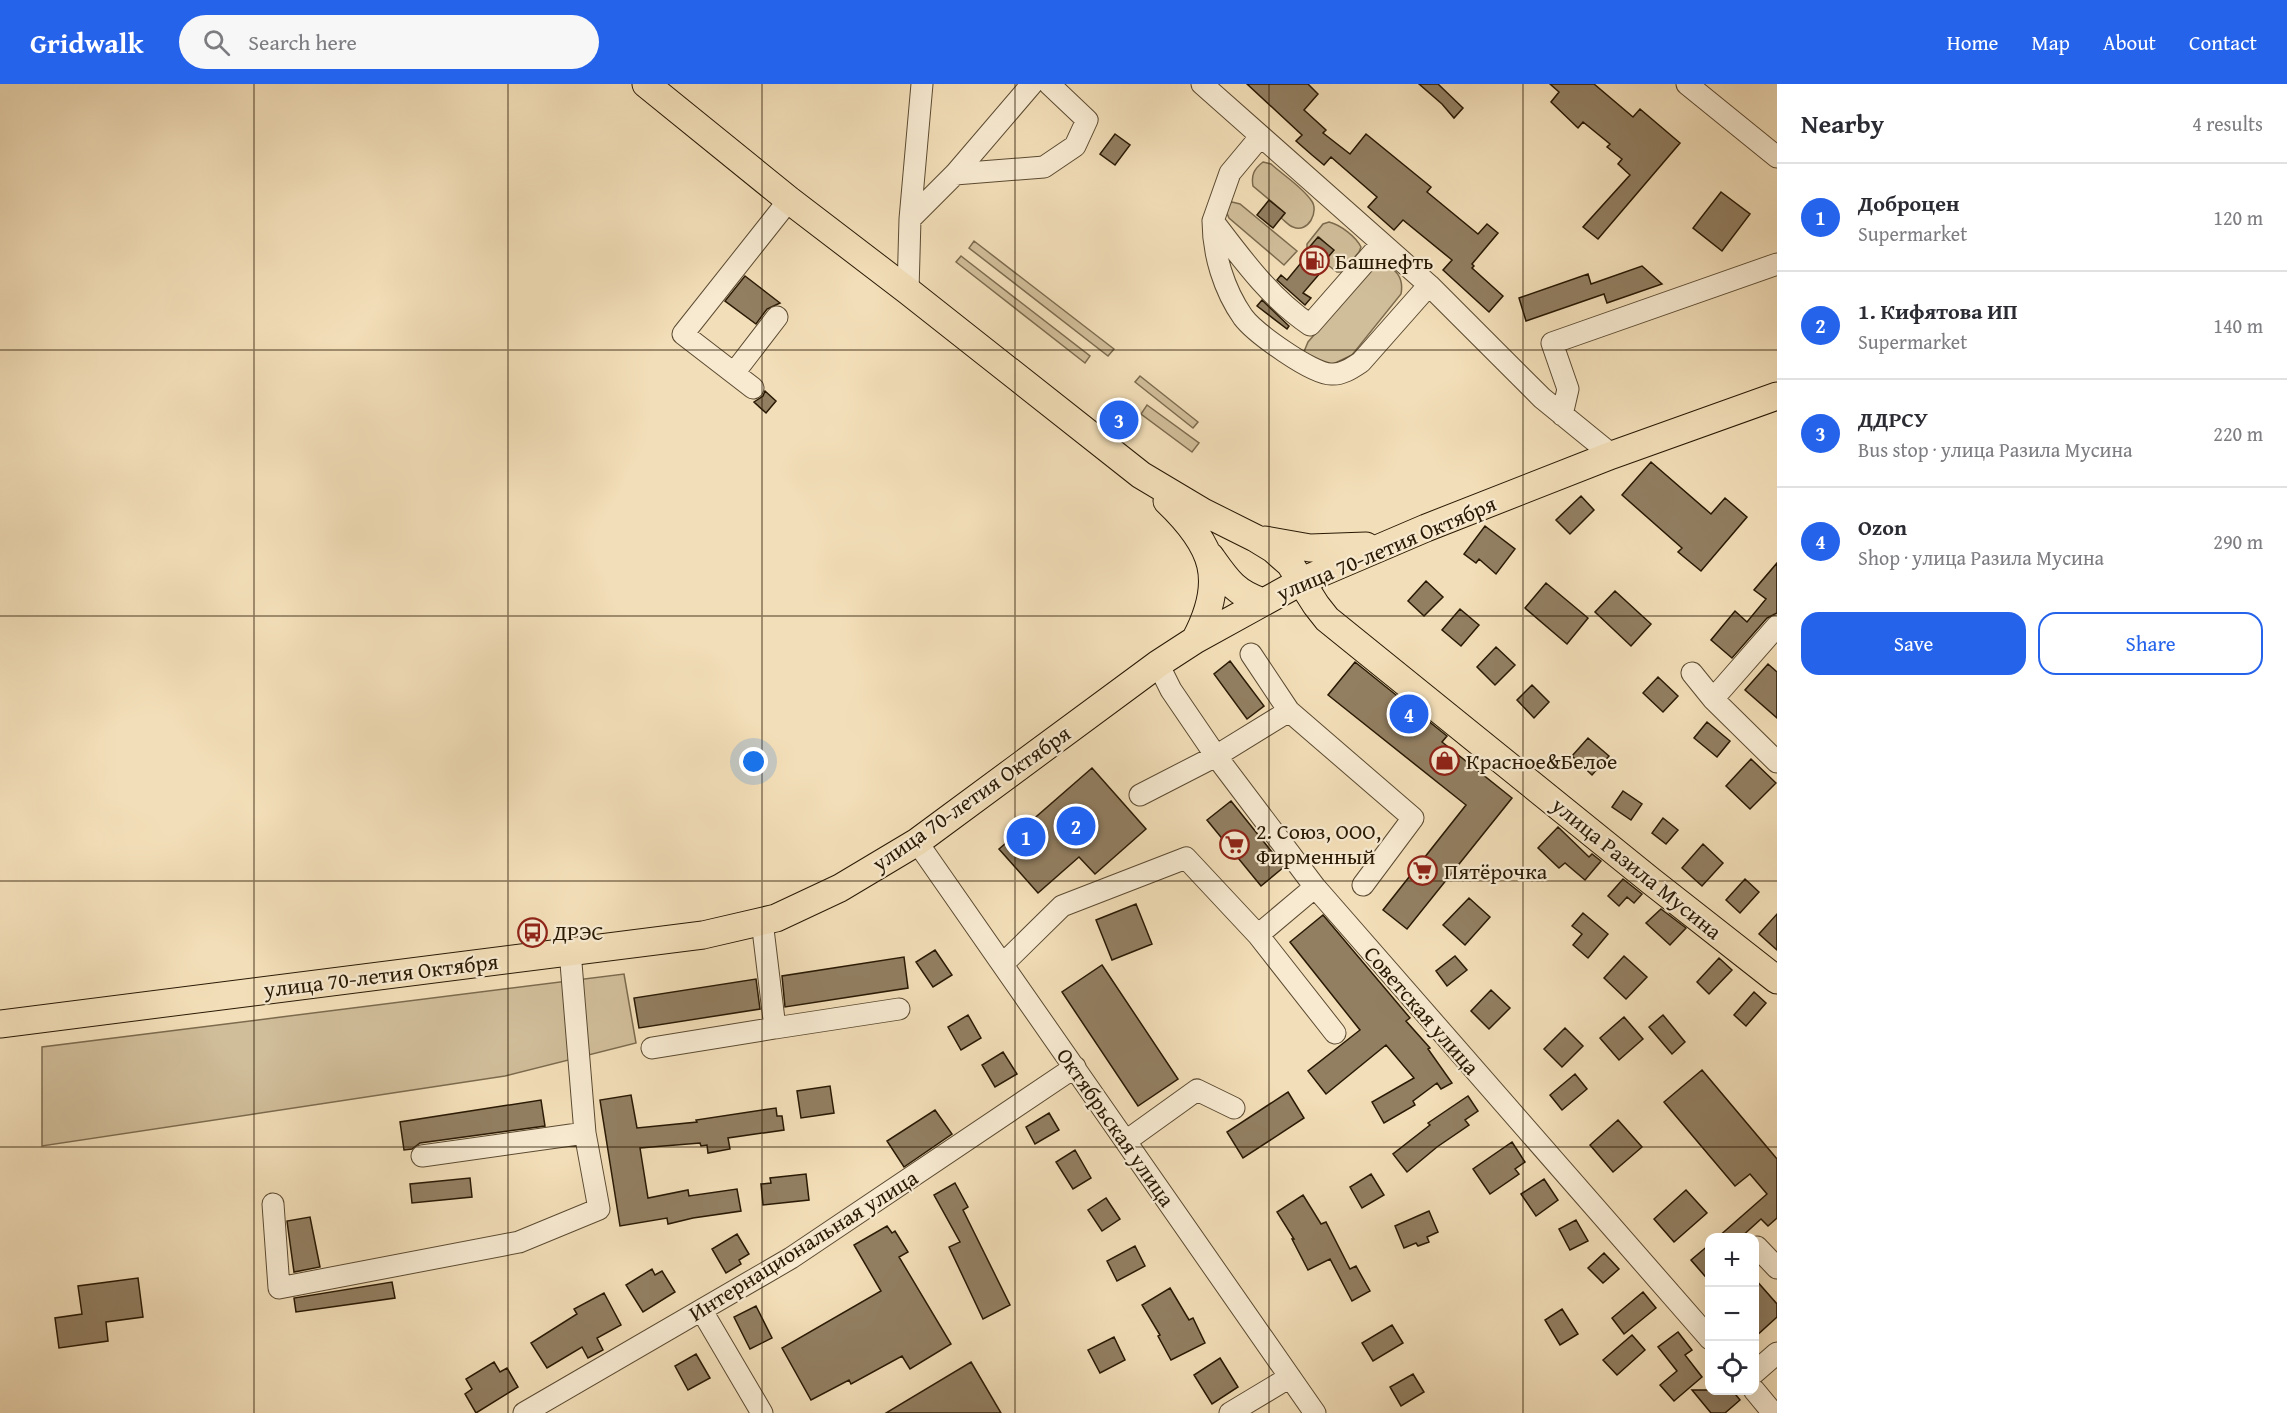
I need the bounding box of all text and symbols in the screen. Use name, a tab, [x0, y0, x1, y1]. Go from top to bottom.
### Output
search box	[179, 15, 599, 69]
text: Gridwalk	[30, 22, 143, 63]
icon: search	[200, 26, 233, 59]
text: Search here	[248, 26, 357, 58]
text: Home	[1947, 27, 1998, 58]
text: Map	[2031, 27, 2070, 58]
text: About	[2103, 27, 2156, 58]
text: Contact	[2189, 27, 2257, 58]
text: Nearby	[1801, 104, 1884, 143]
text: 4 results	[2192, 109, 2263, 138]
text: Доброцен	[1858, 187, 1960, 219]
text: 1	[1815, 203, 1826, 232]
text: 120 m	[2213, 203, 2263, 232]
text: Supermarket	[1858, 219, 1967, 248]
fuel station icon: Башнефть	[1298, 245, 1330, 277]
place label: Башнефть	[1335, 245, 1433, 277]
text: 1. Кифятова ИП	[1858, 295, 2018, 327]
text: 2	[1815, 311, 1826, 340]
text: 140 m	[2213, 311, 2263, 340]
text: Supermarket	[1858, 327, 1967, 356]
pin: 3	[1100, 398, 1138, 442]
text: ДДРСУ	[1858, 403, 1928, 435]
text: 3	[1815, 419, 1826, 448]
text: 220 m	[2213, 419, 2263, 448]
text: Bus stop · улица Разила Мусина	[1858, 435, 2133, 464]
street label: улица 70-летия Октября	[1270, 487, 1501, 609]
text: Ozon	[1858, 511, 1907, 543]
text: 4	[1815, 527, 1826, 556]
text: 290 m	[2213, 527, 2263, 556]
text: Shop · улица Разила Мусина	[1858, 543, 2104, 572]
button: Save	[1801, 612, 2026, 675]
button: Share	[2038, 612, 2263, 675]
pin: 4	[1390, 692, 1428, 736]
street label: улица 70-летия Октября	[864, 717, 1077, 879]
shop icon: Красное&Белое	[1429, 745, 1461, 777]
place label: Красное&Белое	[1466, 745, 1617, 777]
your location	[739, 747, 768, 776]
street label: улица Разила Мусина	[1544, 788, 1730, 947]
pin: 2	[1056, 804, 1096, 848]
pin: 1	[1006, 814, 1046, 860]
place label: 2. Союз, ООО, Фирменный	[1256, 815, 1381, 872]
supermarket icon: 2. Союз, ООО, Фирменный	[1219, 828, 1251, 860]
supermarket icon: Пятёрочка	[1407, 855, 1439, 887]
place label: Пятёрочка	[1444, 855, 1548, 887]
bus stop icon: ДРЭС	[516, 916, 548, 948]
place label: ДРЭС	[552, 916, 603, 948]
street label: Советская улица	[1357, 938, 1488, 1082]
street label: улица 70-летия Октября	[261, 945, 500, 1005]
street label: Октябрьская улица	[1049, 1041, 1183, 1213]
street label: Интернациональная улица	[682, 1161, 924, 1329]
map controls	[1705, 1233, 1759, 1395]
button: +	[1705, 1233, 1759, 1287]
button: −	[1705, 1287, 1759, 1341]
button: locate	[1705, 1341, 1759, 1395]

